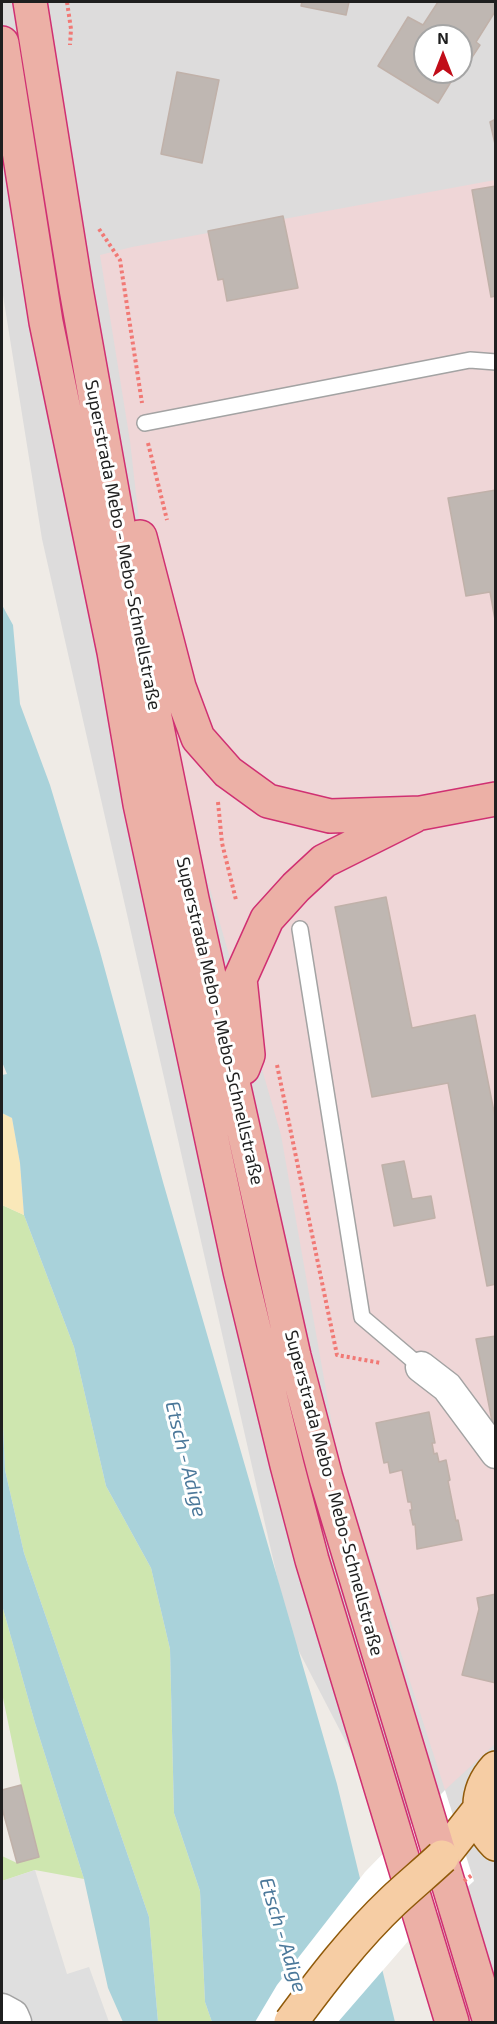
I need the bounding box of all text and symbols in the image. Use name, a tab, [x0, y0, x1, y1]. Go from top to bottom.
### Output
north arrow	[413, 24, 473, 84]
text: N	[437, 28, 449, 47]
street label: Superstrada Mebo - Mebo-Schnellstraße	[80, 378, 166, 712]
street label: Superstrada Mebo - Mebo-Schnellstraße	[172, 855, 268, 1187]
street label: Superstrada Mebo - Mebo-Schnellstraße	[280, 1328, 388, 1658]
water label: Etsch - Adige	[160, 1398, 212, 1520]
water label: Etsch - Adige	[254, 1875, 312, 1995]

